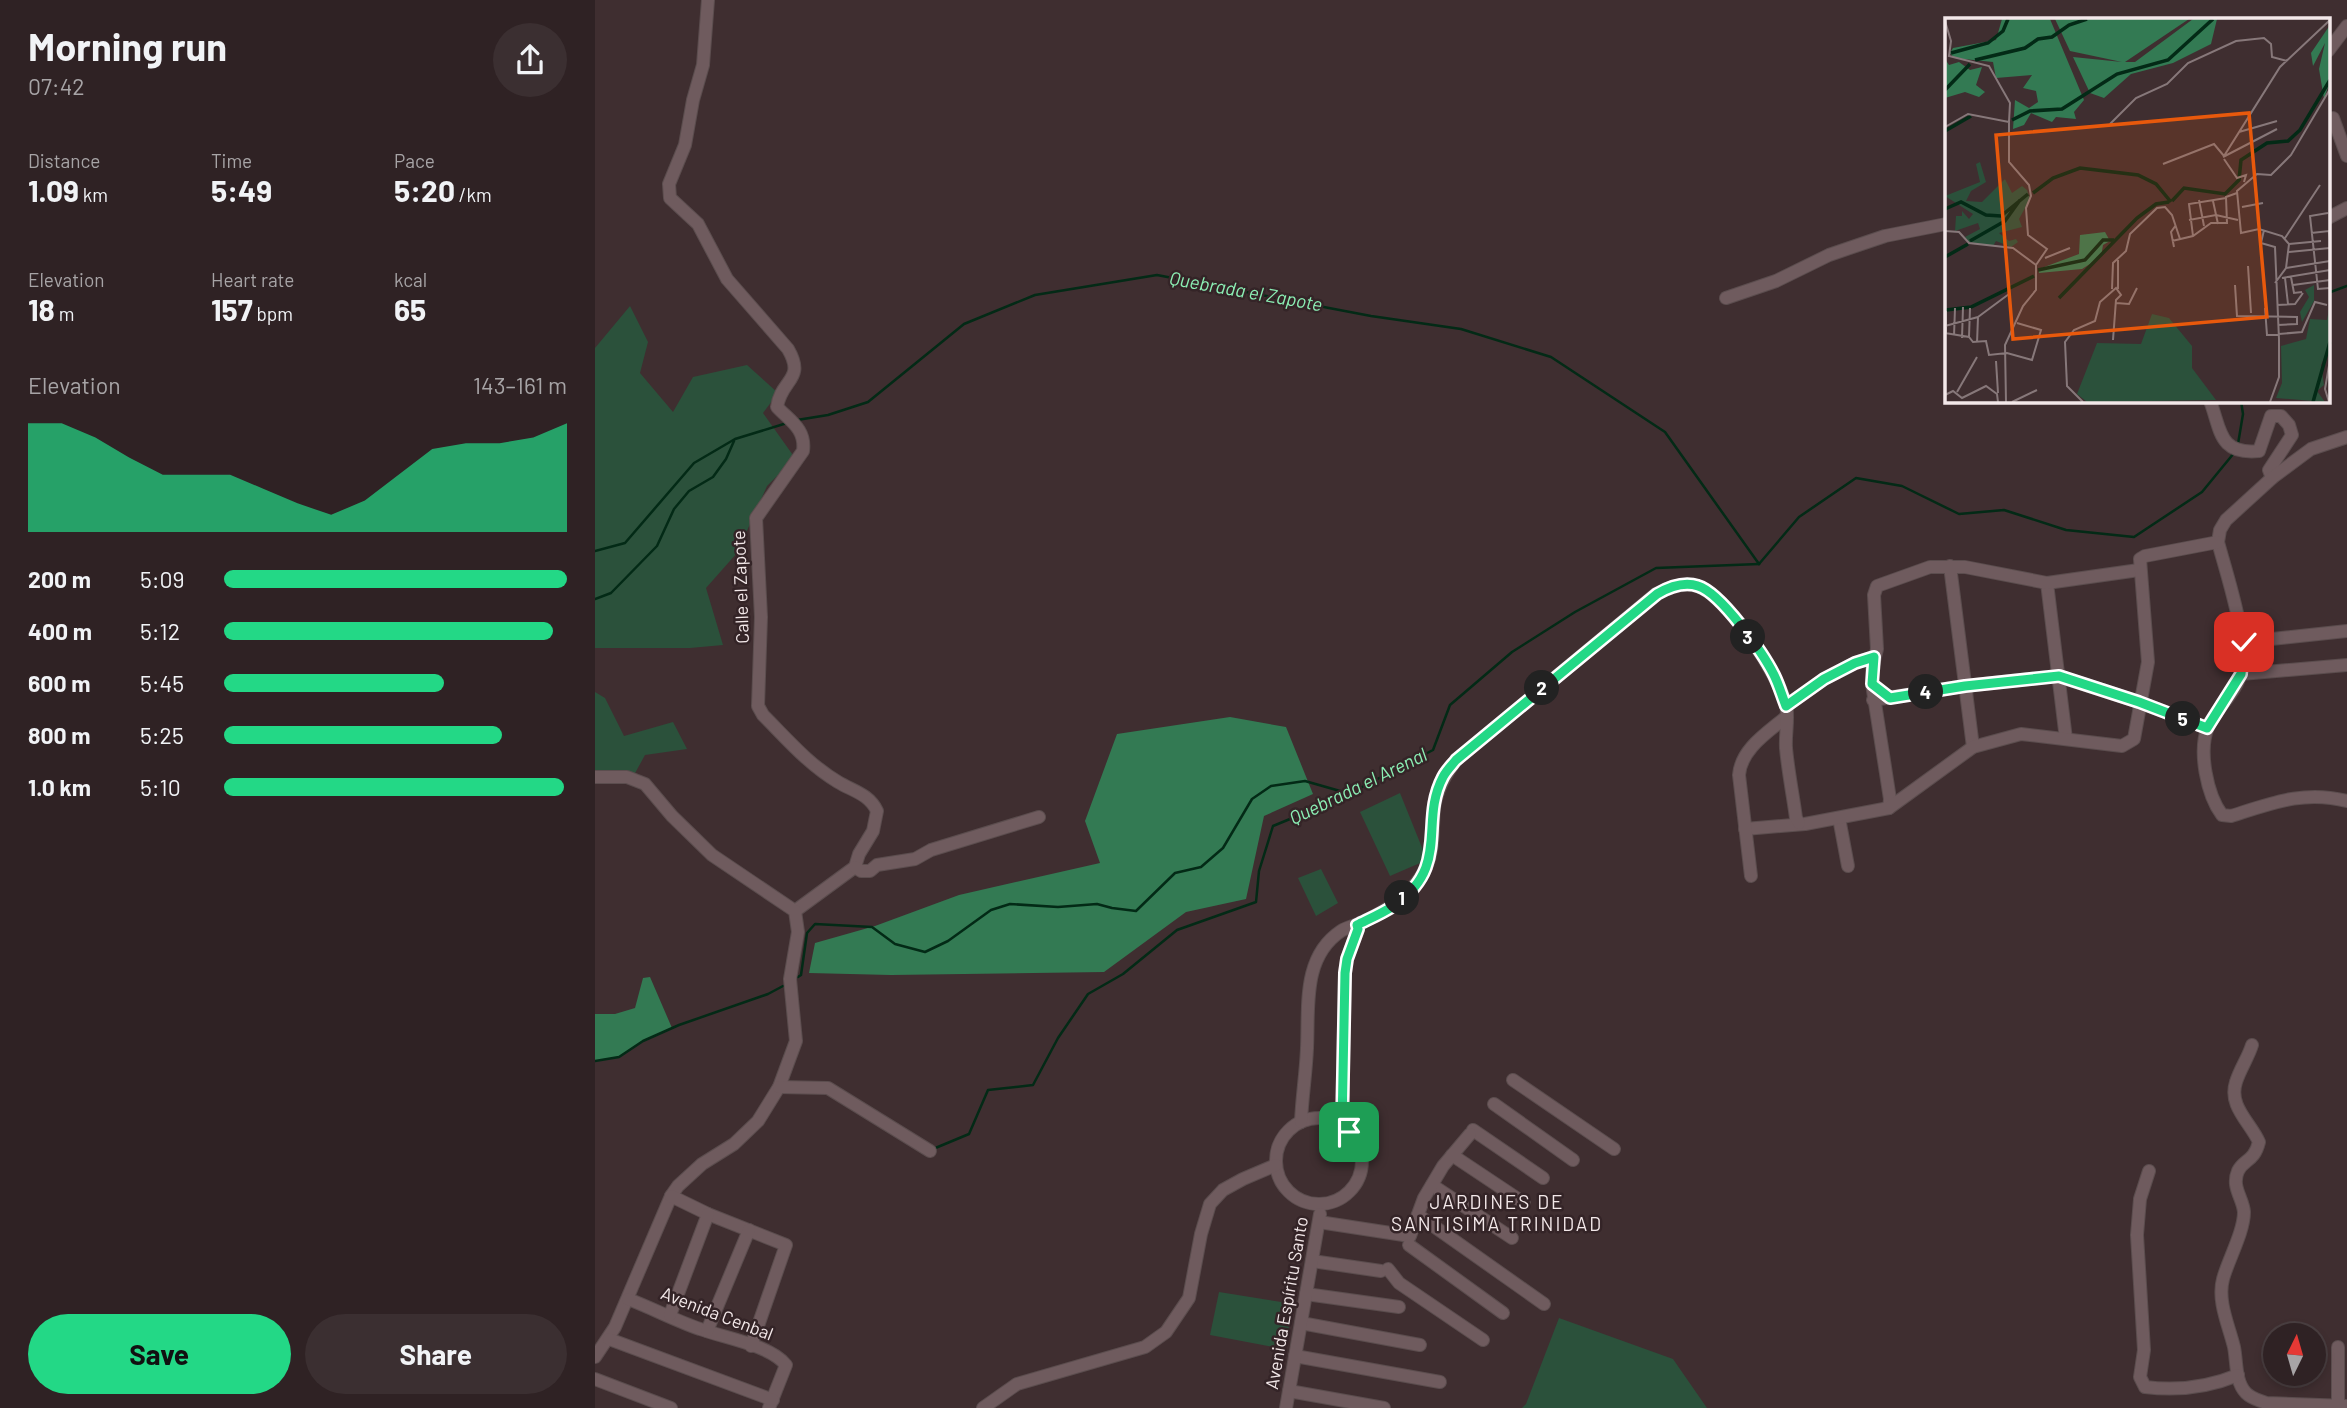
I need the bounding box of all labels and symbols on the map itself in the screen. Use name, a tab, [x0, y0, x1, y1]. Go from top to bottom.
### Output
inset map	[1945, 18, 2329, 402]
water label: Quebrada el Zapote	[1168, 266, 1324, 315]
street label: Calle el Zapote	[727, 530, 753, 644]
pin	[2214, 612, 2274, 672]
pin: 3	[1731, 620, 1765, 654]
pin: 2	[1525, 670, 1559, 706]
pin: 4	[1909, 674, 1943, 710]
pin: 5	[2165, 702, 2201, 736]
water label: Quebrada el Arenal	[1285, 742, 1431, 829]
pin: 1	[1385, 880, 1419, 916]
pin	[1319, 1102, 1379, 1162]
district label: JARDINES DE SANTISIMA TRINIDAD	[1391, 1190, 1603, 1235]
street label: Avenida Espíritu Santo	[1260, 1215, 1312, 1391]
street label: Avenida Cenbal	[658, 1282, 777, 1345]
north arrow	[2263, 1323, 2326, 1386]

